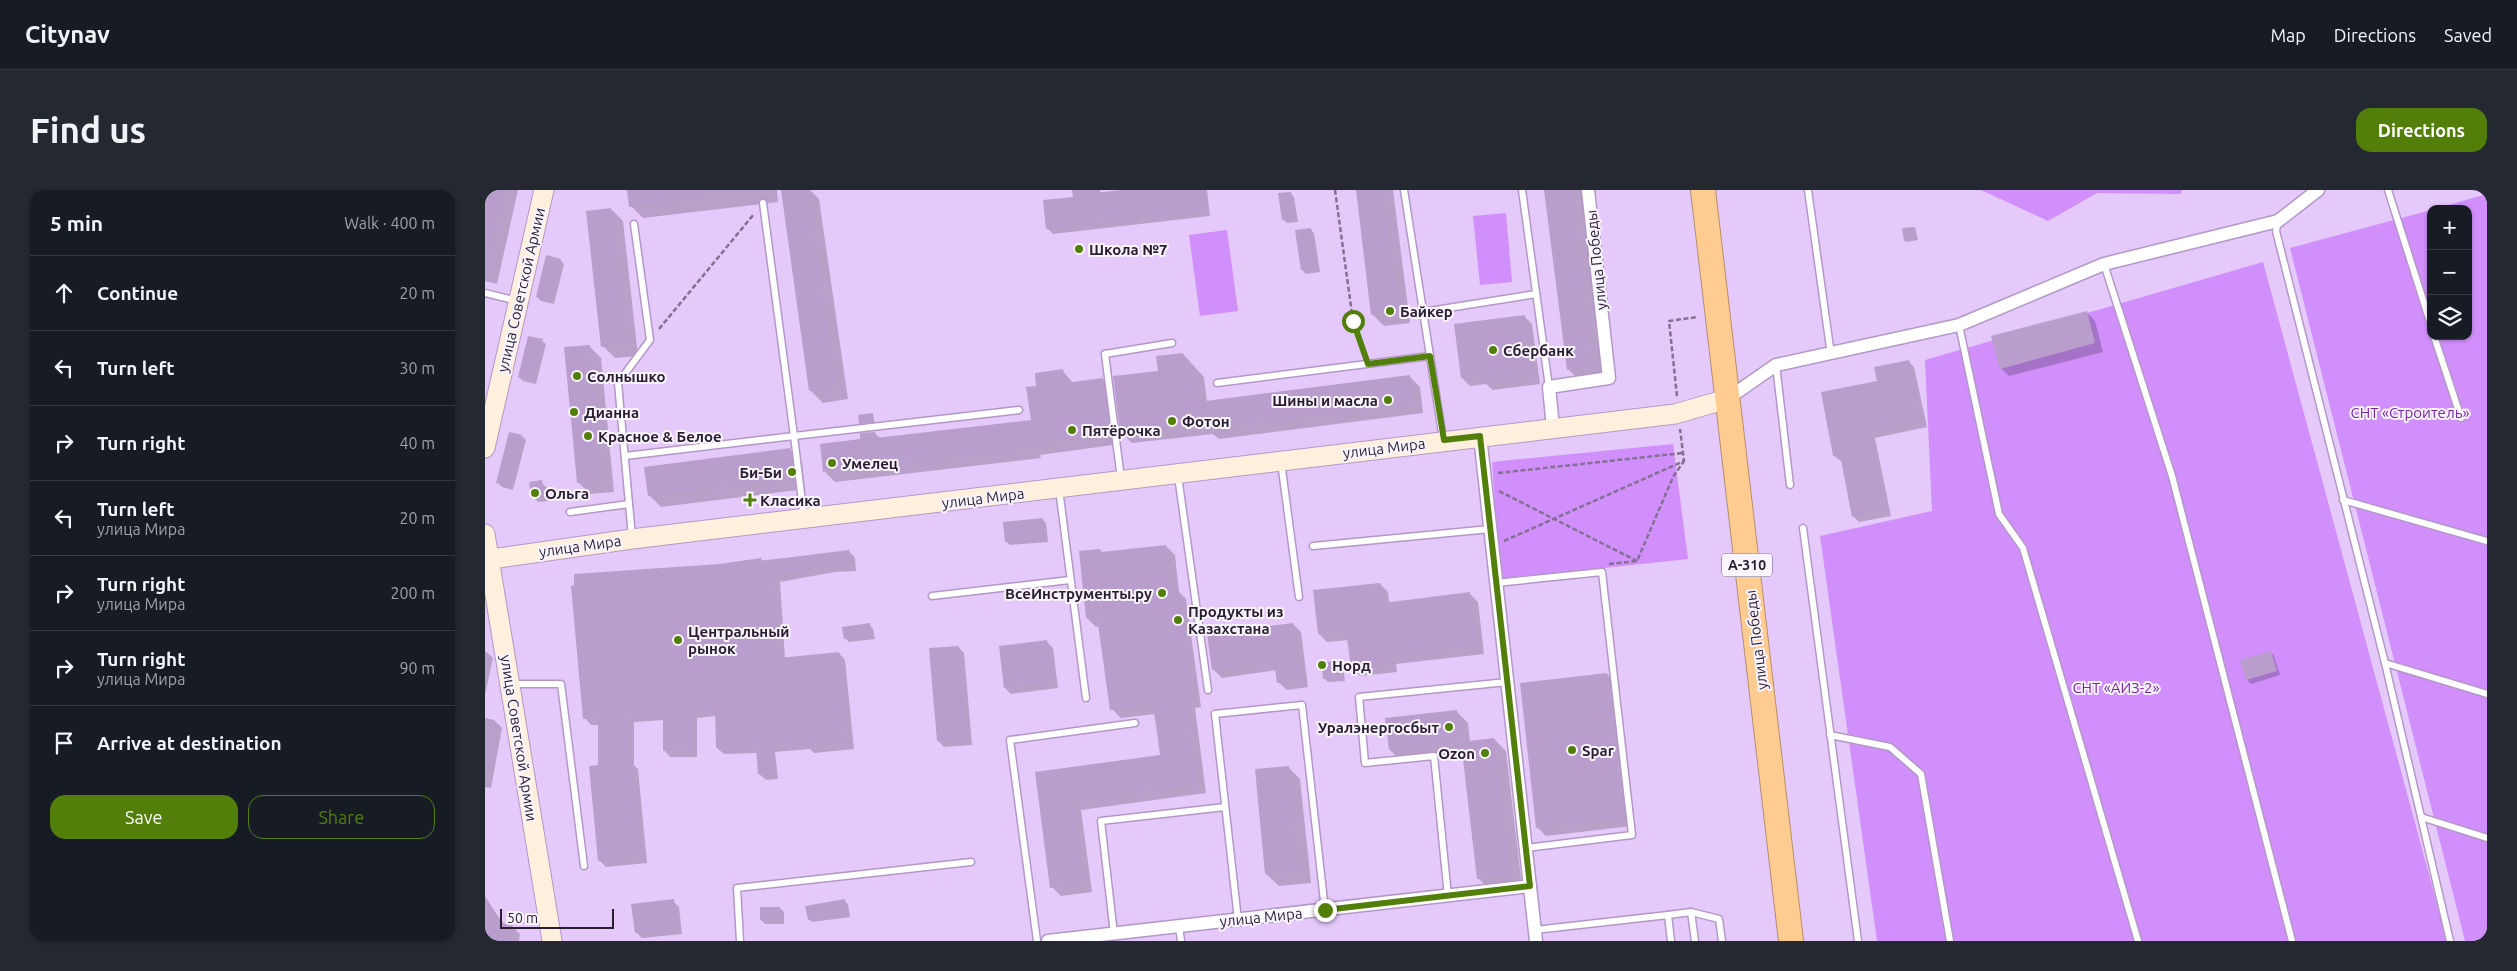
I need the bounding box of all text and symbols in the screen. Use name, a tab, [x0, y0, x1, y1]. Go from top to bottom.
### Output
text: Citynav	[25, 21, 110, 48]
text: Map	[2270, 25, 2306, 45]
text: Directions	[2334, 25, 2416, 45]
text: Saved	[2444, 25, 2492, 45]
button: Directions	[2356, 108, 2487, 152]
text: Find us	[30, 110, 146, 150]
map controls	[2427, 205, 2472, 340]
button: +	[2427, 205, 2472, 250]
street label: улица Советской Армии	[494, 206, 548, 374]
street label: улица Победы	[1582, 209, 1610, 311]
text: 5 min	[50, 211, 103, 235]
text: Walk · 400 m	[344, 214, 435, 232]
place label: Школа №7	[1089, 241, 1167, 258]
marker: Школа №7	[1073, 243, 1085, 255]
button: −	[2427, 250, 2472, 295]
icon: ahead	[50, 279, 78, 307]
text: Continue	[97, 282, 178, 304]
text: 20 m	[399, 284, 435, 302]
button: layers	[2427, 295, 2472, 340]
place label: Байкер	[1400, 303, 1453, 320]
marker: Байкер	[1384, 305, 1396, 317]
route start	[1342, 310, 1365, 333]
place label: Сбербанк	[1503, 342, 1574, 359]
marker: Сбербанк	[1487, 344, 1499, 356]
icon: left	[50, 354, 78, 382]
text: Turn left	[97, 357, 175, 379]
text: 30 m	[399, 359, 435, 377]
place label: Солнышко	[587, 368, 665, 385]
marker: Солнышко	[571, 370, 583, 382]
place label: Шины и масла	[1272, 392, 1378, 409]
marker: Шины и масла	[1382, 394, 1394, 406]
place label: Дианна	[584, 404, 639, 421]
park label: СНТ «Строитель»	[2351, 404, 2469, 421]
marker: Дианна	[568, 406, 580, 418]
place label: Фотон	[1182, 413, 1230, 430]
marker: Фотон	[1166, 415, 1178, 427]
place label: Пятёрочка	[1082, 422, 1161, 439]
marker: Пятёрочка	[1066, 424, 1078, 436]
place label: Красное & Белое	[598, 428, 722, 445]
icon: right	[50, 429, 78, 457]
marker: Красное & Белое	[582, 430, 594, 442]
text: Turn right	[97, 432, 185, 454]
text: 40 m	[399, 434, 435, 452]
street label: улица Мира	[1342, 435, 1426, 461]
place label: Умелец	[842, 455, 898, 472]
marker: Умелец	[826, 457, 838, 469]
place label: Би-Би	[739, 464, 782, 481]
marker: Би-Би	[786, 466, 798, 478]
place label: Ольга	[545, 485, 589, 502]
street label: улица Мира	[941, 485, 1025, 511]
marker: Ольга	[529, 487, 541, 499]
place label: Класика	[760, 492, 821, 509]
marker: Класика	[744, 494, 756, 506]
text: Turn left	[97, 498, 175, 520]
icon: left	[50, 504, 78, 532]
text: 20 m	[399, 509, 435, 527]
text: улица Мира	[97, 520, 185, 538]
street label: улица Мира	[538, 532, 622, 560]
road number: А-310	[1722, 554, 1772, 576]
text: Turn right	[97, 573, 185, 595]
icon: right	[50, 579, 78, 607]
text: 200 m	[390, 584, 435, 602]
place label: ВсеИнструменты.ру	[1005, 585, 1152, 602]
marker: ВсеИнструменты.ру	[1156, 587, 1168, 599]
street label: улица Победы	[1741, 589, 1771, 691]
text: улица Мира	[97, 595, 185, 613]
place label: Продукты из Казахстана	[1188, 603, 1283, 637]
marker: Продукты из Казахстана	[1172, 614, 1184, 626]
place label: Центральный рынок	[688, 623, 789, 657]
marker: Центральный рынок	[672, 634, 684, 646]
text: Turn right	[97, 648, 185, 670]
icon: right	[50, 654, 78, 682]
street label: улица Советской Армии	[497, 654, 541, 822]
place label: Норд	[1332, 657, 1371, 674]
text: 90 m	[399, 659, 435, 677]
marker: Норд	[1316, 659, 1328, 671]
text: улица Мира	[97, 670, 185, 688]
park label: СНТ «АИЗ-2»	[2072, 679, 2160, 696]
place label: Уралэнергосбыт	[1318, 719, 1439, 736]
marker: Уралэнергосбыт	[1443, 721, 1455, 733]
icon: arrive	[50, 729, 78, 757]
text: Arrive at destination	[97, 732, 282, 754]
place label: Spar	[1582, 742, 1615, 759]
marker: Spar	[1566, 744, 1578, 756]
place label: Ozon	[1438, 745, 1475, 762]
marker: Ozon	[1479, 747, 1491, 759]
button: Save	[50, 795, 238, 839]
button: Share	[248, 795, 435, 839]
route end	[1314, 899, 1337, 922]
street label: улица Мира	[1219, 904, 1303, 930]
scale bar	[500, 906, 614, 929]
text: 50 m	[507, 910, 538, 926]

